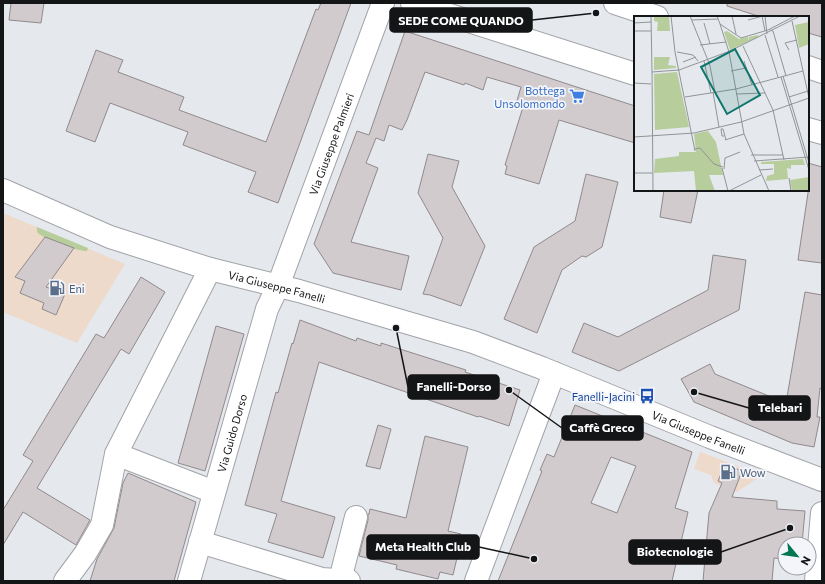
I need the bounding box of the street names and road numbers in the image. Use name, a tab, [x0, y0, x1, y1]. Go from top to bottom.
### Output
street label: Via Giuseppe Palmieri	[306, 91, 356, 197]
street label: Via Giuseppe Fanelli	[227, 267, 327, 305]
street label: Via Guido Dorso	[214, 392, 249, 474]
street label: Via Giuseppe Fanelli	[650, 407, 748, 457]

